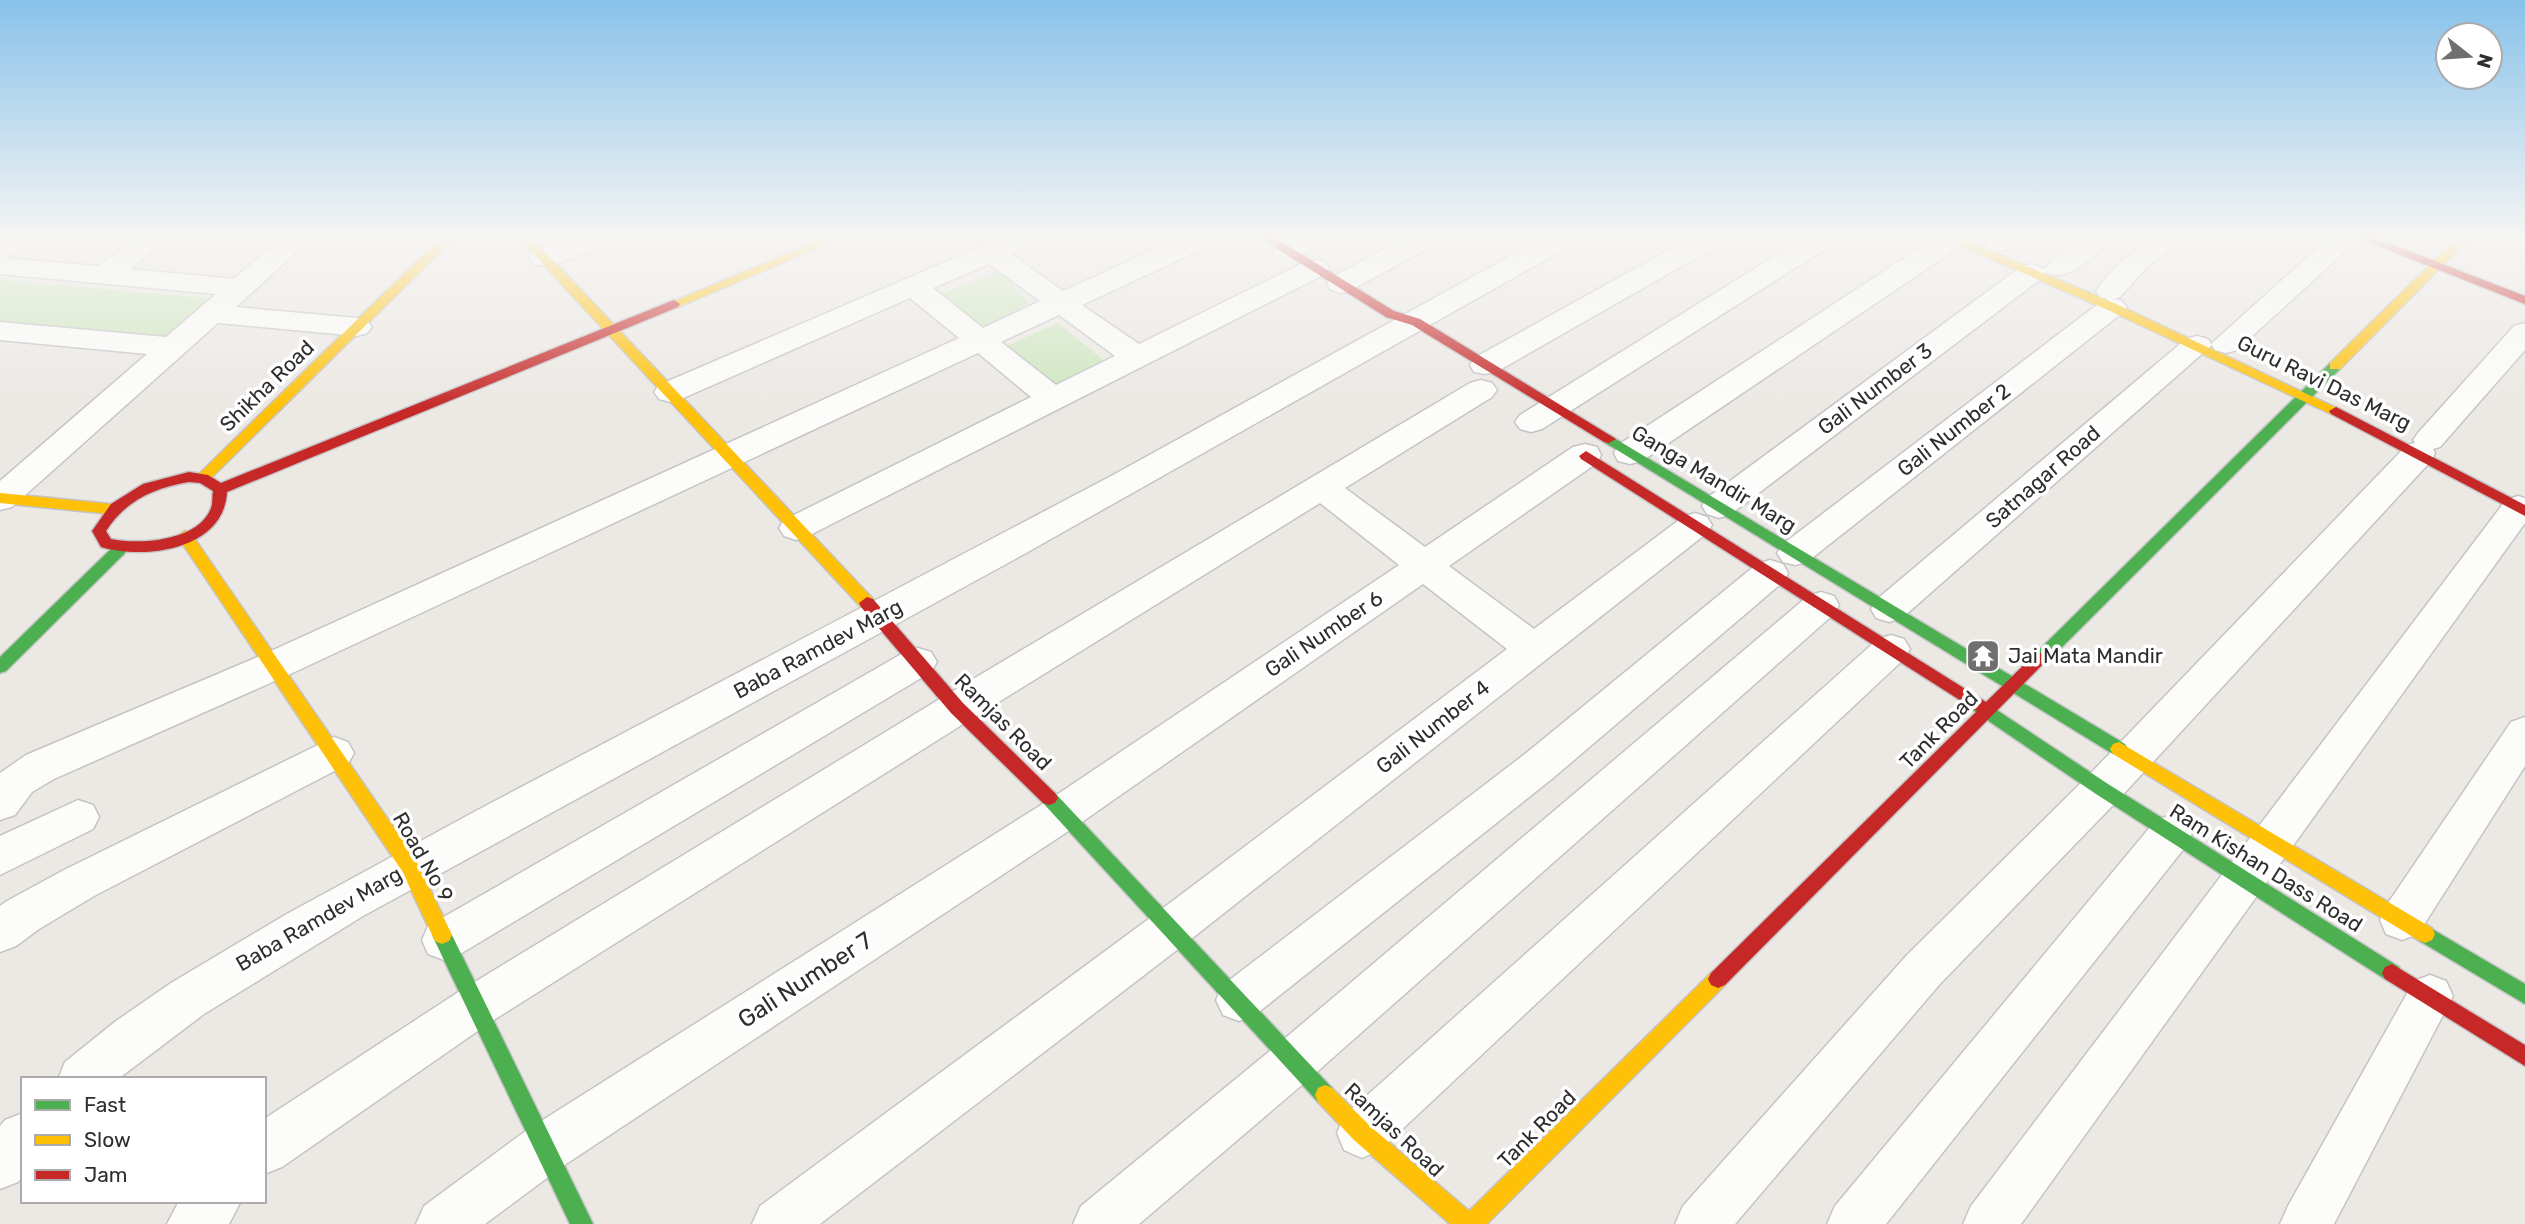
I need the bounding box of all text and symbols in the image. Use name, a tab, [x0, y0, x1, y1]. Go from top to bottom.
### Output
north arrow	[2434, 21, 2504, 91]
text: N	[2472, 51, 2498, 71]
street label: Guru Ravi Das Marg	[2233, 330, 2415, 435]
street label: Shikha Road	[214, 335, 319, 437]
street label: Gali Number 3	[1813, 337, 1937, 440]
street label: Gali Number 2	[1892, 378, 2015, 481]
street label: Ganga Mandir Marg	[1627, 420, 1801, 538]
street label: Satnagar Road	[1980, 420, 2105, 533]
street label: Gali Number 6	[1260, 585, 1387, 682]
street label: Baba Ramdev Marg	[729, 594, 906, 704]
temple icon: Jai Mata Mandir	[1964, 637, 2002, 675]
place label: Jai Mata Mandir	[2008, 643, 2163, 668]
street label: Ramjas Road	[950, 668, 1057, 775]
street label: Gali Number 4	[1371, 675, 1494, 779]
street label: Tank Road	[1894, 685, 1983, 774]
street label: Ram Kishan Dass Road	[2165, 798, 2367, 937]
street label: Road No 9	[388, 808, 459, 906]
street label: Baba Ramdev Marg	[231, 861, 406, 976]
street label: Gali Number 7	[733, 926, 877, 1034]
legend	[21, 1077, 266, 1203]
street label: Ramjas Road	[1340, 1077, 1449, 1182]
street label: Tank Road	[1492, 1084, 1581, 1173]
text: Fast	[84, 1092, 126, 1117]
text: Slow	[84, 1127, 131, 1152]
text: Jam	[84, 1162, 128, 1187]

